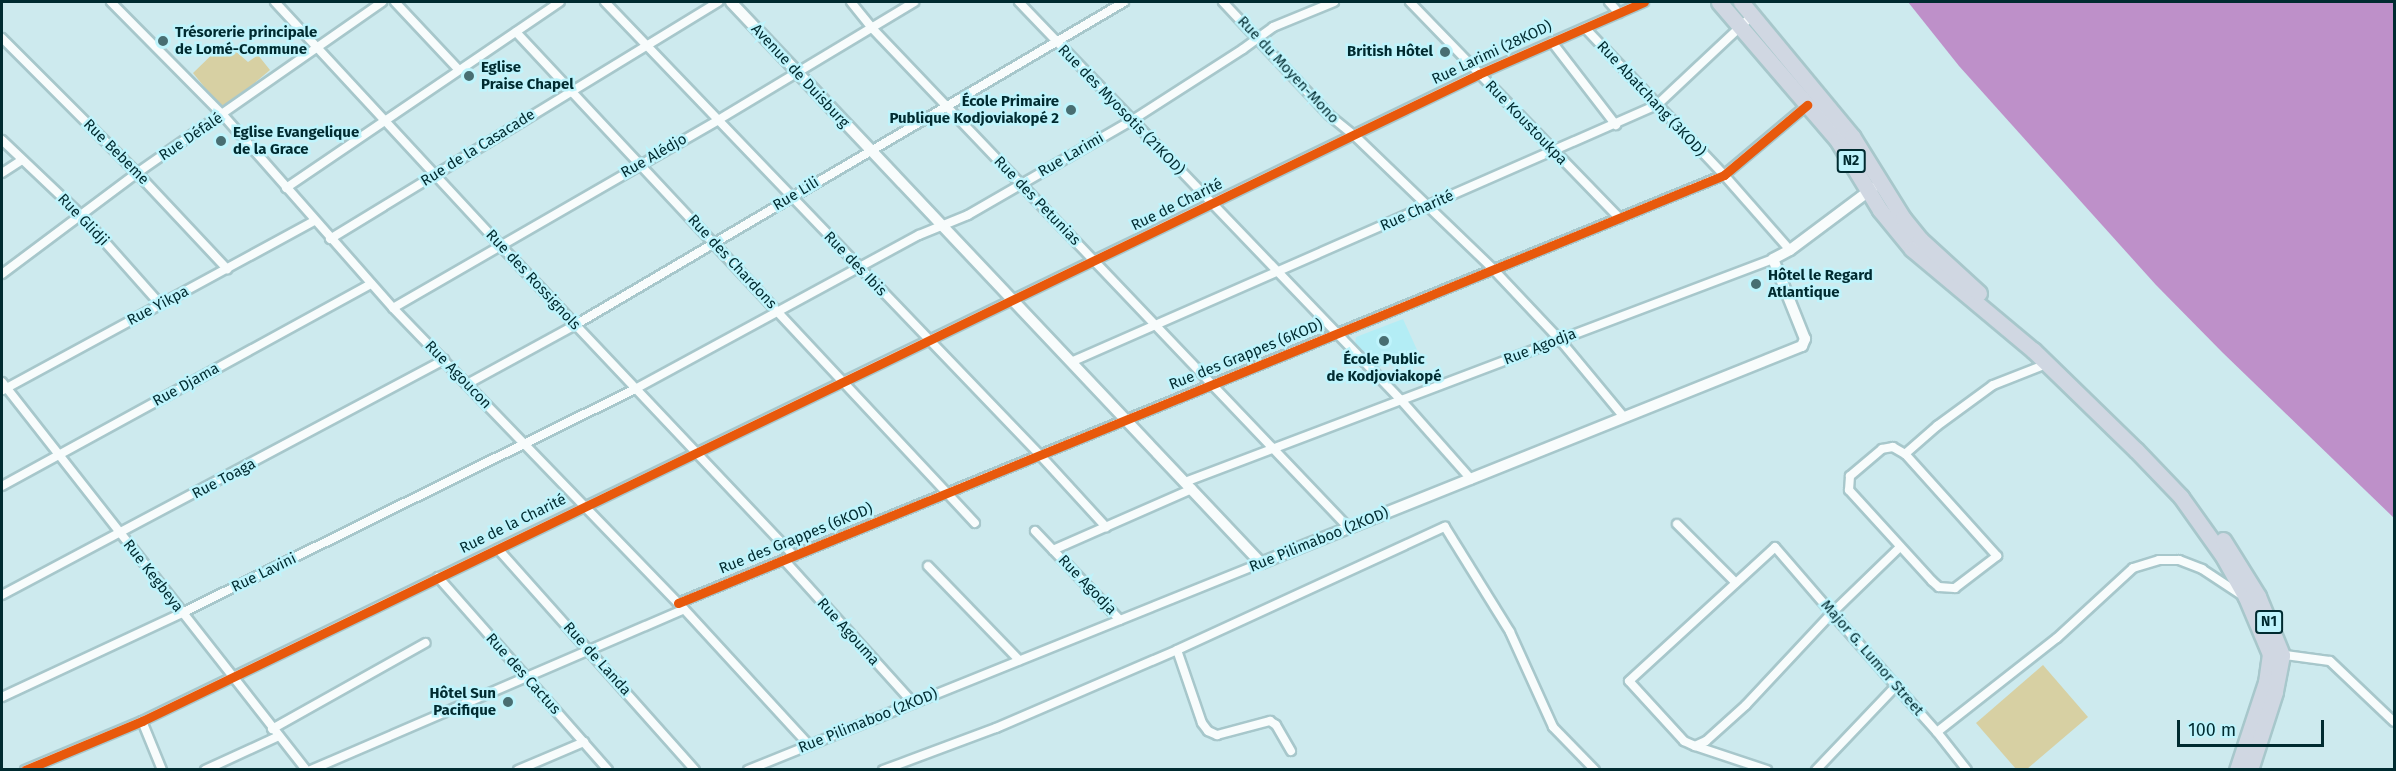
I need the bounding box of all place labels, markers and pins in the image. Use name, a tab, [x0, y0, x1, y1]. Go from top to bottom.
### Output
place label: Trésorerie principale de Lomé-Commune	[175, 23, 317, 58]
marker: Trésorerie principale de Lomé-Commune	[156, 34, 170, 48]
place label: British Hôtel	[1347, 43, 1433, 61]
marker: British Hôtel	[1438, 45, 1452, 59]
place label: Eglise Praise Chapel	[481, 58, 574, 93]
marker: Eglise Praise Chapel	[462, 69, 476, 83]
place label: École Primaire Publique Kodjoviakopé 2	[889, 92, 1059, 127]
marker: École Primaire Publique Kodjoviakopé 2	[1064, 103, 1078, 117]
place label: Eglise Evangelique de la Grace	[233, 123, 359, 158]
marker: Eglise Evangelique de la Grace	[214, 134, 228, 148]
place label: Hôtel le Regard Atlantique	[1768, 266, 1873, 301]
marker: Hôtel le Regard Atlantique	[1749, 277, 1763, 291]
marker: École Public de Kodjoviakopé	[1377, 334, 1391, 348]
place label: École Public de Kodjoviakopé	[1327, 350, 1441, 385]
place label: Hôtel Sun Pacifique	[430, 684, 496, 719]
marker: Hôtel Sun Pacifique	[501, 695, 515, 709]

